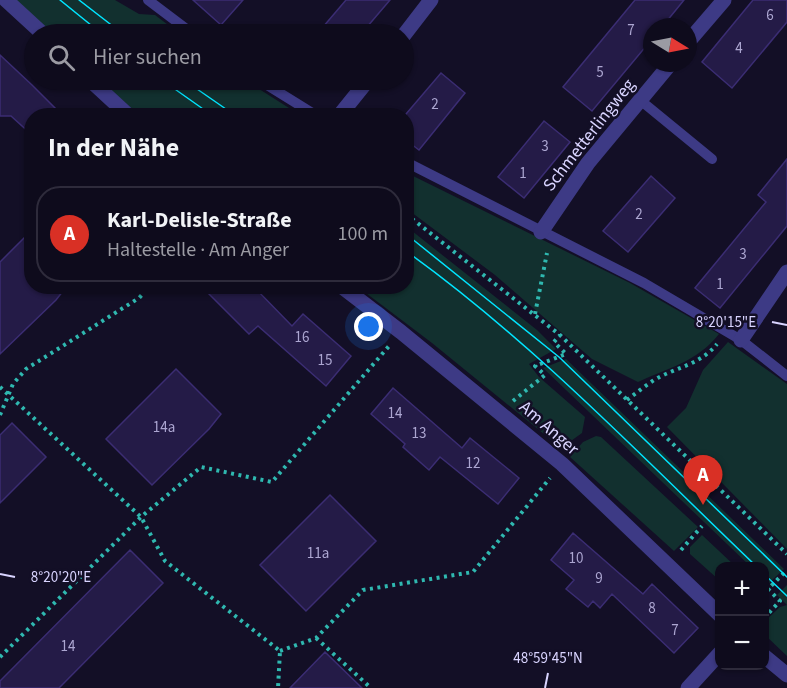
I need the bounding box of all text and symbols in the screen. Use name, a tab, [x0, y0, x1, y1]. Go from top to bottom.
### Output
house number: 6	[766, 5, 774, 26]
north arrow	[643, 18, 697, 72]
house number: 7	[627, 20, 635, 41]
search box	[24, 24, 414, 90]
house number: 4	[735, 38, 743, 59]
icon: search	[45, 41, 78, 74]
text: Hier suchen	[93, 41, 202, 73]
house number: 5	[596, 62, 604, 83]
street label: Schmetterlingweg	[537, 73, 641, 197]
house number: 2	[431, 94, 439, 115]
text: In der Nähe	[48, 129, 179, 166]
house number: 3	[541, 136, 549, 157]
house number: 1	[519, 163, 527, 184]
text: Karl-Delisle-Straße	[107, 204, 292, 236]
house number: 2	[635, 204, 643, 225]
text: A	[64, 220, 75, 248]
text: 100 m	[338, 220, 388, 248]
text: Haltestelle · Am Anger	[107, 236, 289, 264]
house number: 3	[739, 244, 747, 265]
house number: 1	[716, 274, 724, 295]
your location	[354, 312, 383, 341]
text: 8°20'15"E	[696, 312, 756, 333]
house number: 16	[295, 327, 309, 348]
house number: 15	[318, 350, 332, 371]
street label: Am Anger	[514, 395, 585, 462]
house number: 14	[388, 403, 403, 424]
house number: 14a	[153, 417, 175, 438]
house number: 13	[412, 423, 426, 444]
house number: 12	[466, 453, 480, 474]
pin: A	[684, 456, 722, 505]
house number: 11a	[307, 543, 329, 564]
house number: 10	[569, 548, 583, 569]
map controls	[715, 562, 769, 670]
button: +	[715, 562, 769, 616]
text: 8°20'20"E	[31, 567, 91, 588]
house number: 9	[595, 568, 603, 589]
house number: 8	[648, 598, 656, 619]
button: −	[715, 616, 769, 670]
house number: 7	[671, 620, 679, 641]
house number: 14	[61, 636, 76, 657]
text: 48°59'45"N	[513, 648, 583, 669]

